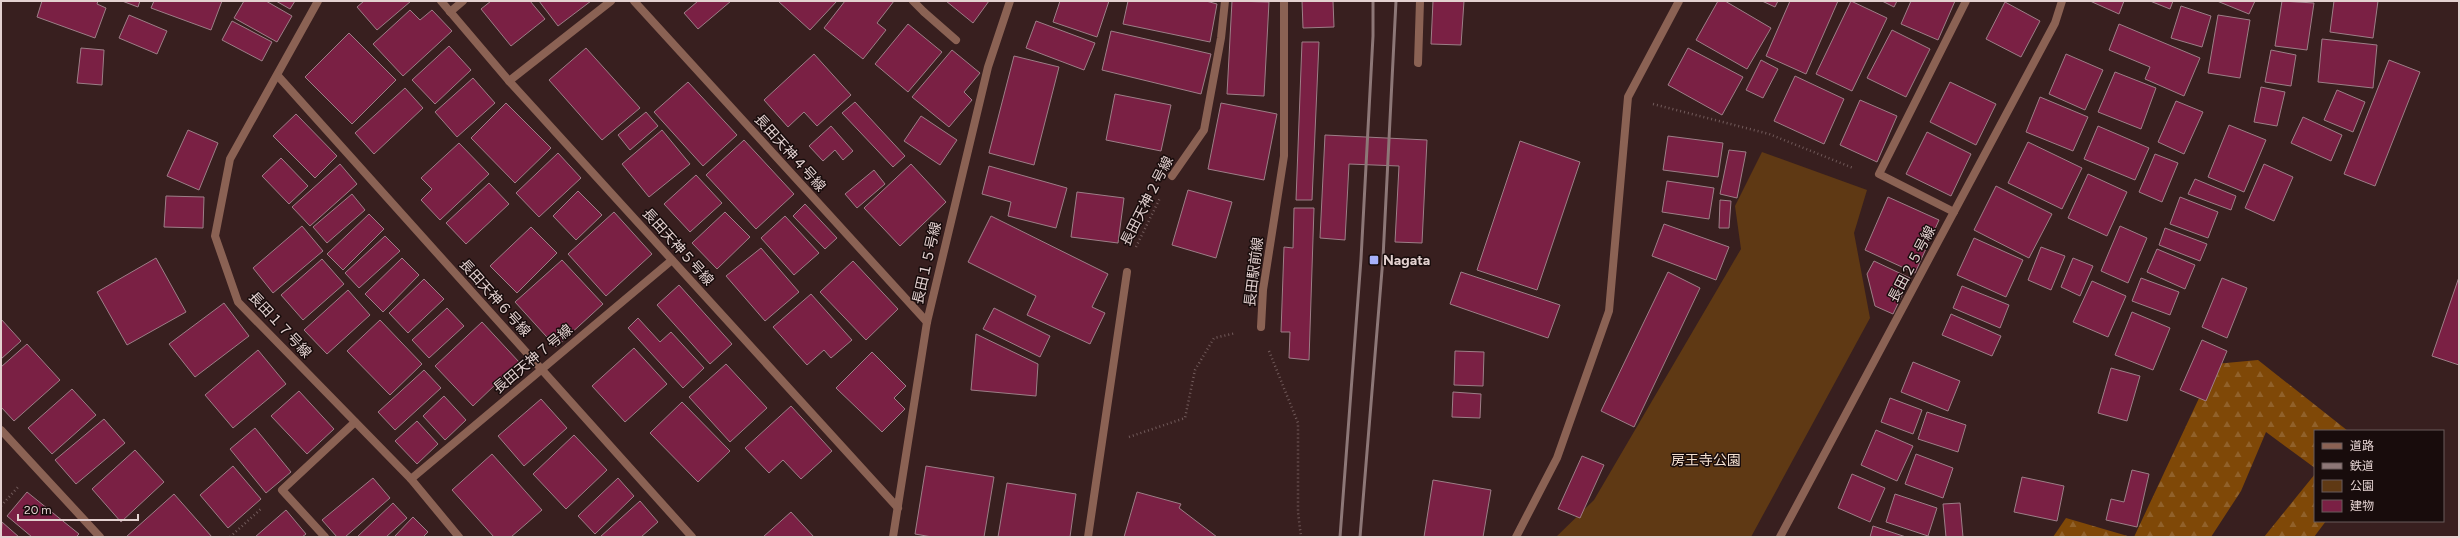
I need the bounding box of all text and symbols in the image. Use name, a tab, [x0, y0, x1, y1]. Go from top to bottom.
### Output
street label: 長田天神４号線	[751, 111, 829, 195]
street label: 長田天神２号線	[1117, 153, 1177, 249]
street label: 長田天神５号線	[639, 205, 717, 289]
street label: 長田１５号線	[909, 220, 945, 306]
street label: 長田２５号線	[1885, 223, 1939, 305]
street label: 長田駅前線	[1241, 236, 1267, 308]
place label: Nagata	[1383, 252, 1430, 269]
marker: Nagata	[1368, 254, 1380, 266]
street label: 長田天神６号線	[456, 256, 534, 340]
street label: 長田１７号線	[245, 288, 315, 362]
street label: 長田天神７号線	[490, 321, 576, 397]
legend	[2314, 430, 2444, 522]
text: 道路	[2350, 439, 2374, 453]
park label: 房王寺公園	[1671, 452, 1741, 469]
text: 鉄道	[2350, 459, 2374, 473]
text: 公園	[2350, 479, 2374, 493]
scale bar	[18, 496, 138, 522]
text: 建物	[2350, 499, 2374, 513]
text: 20 m	[24, 503, 52, 517]

